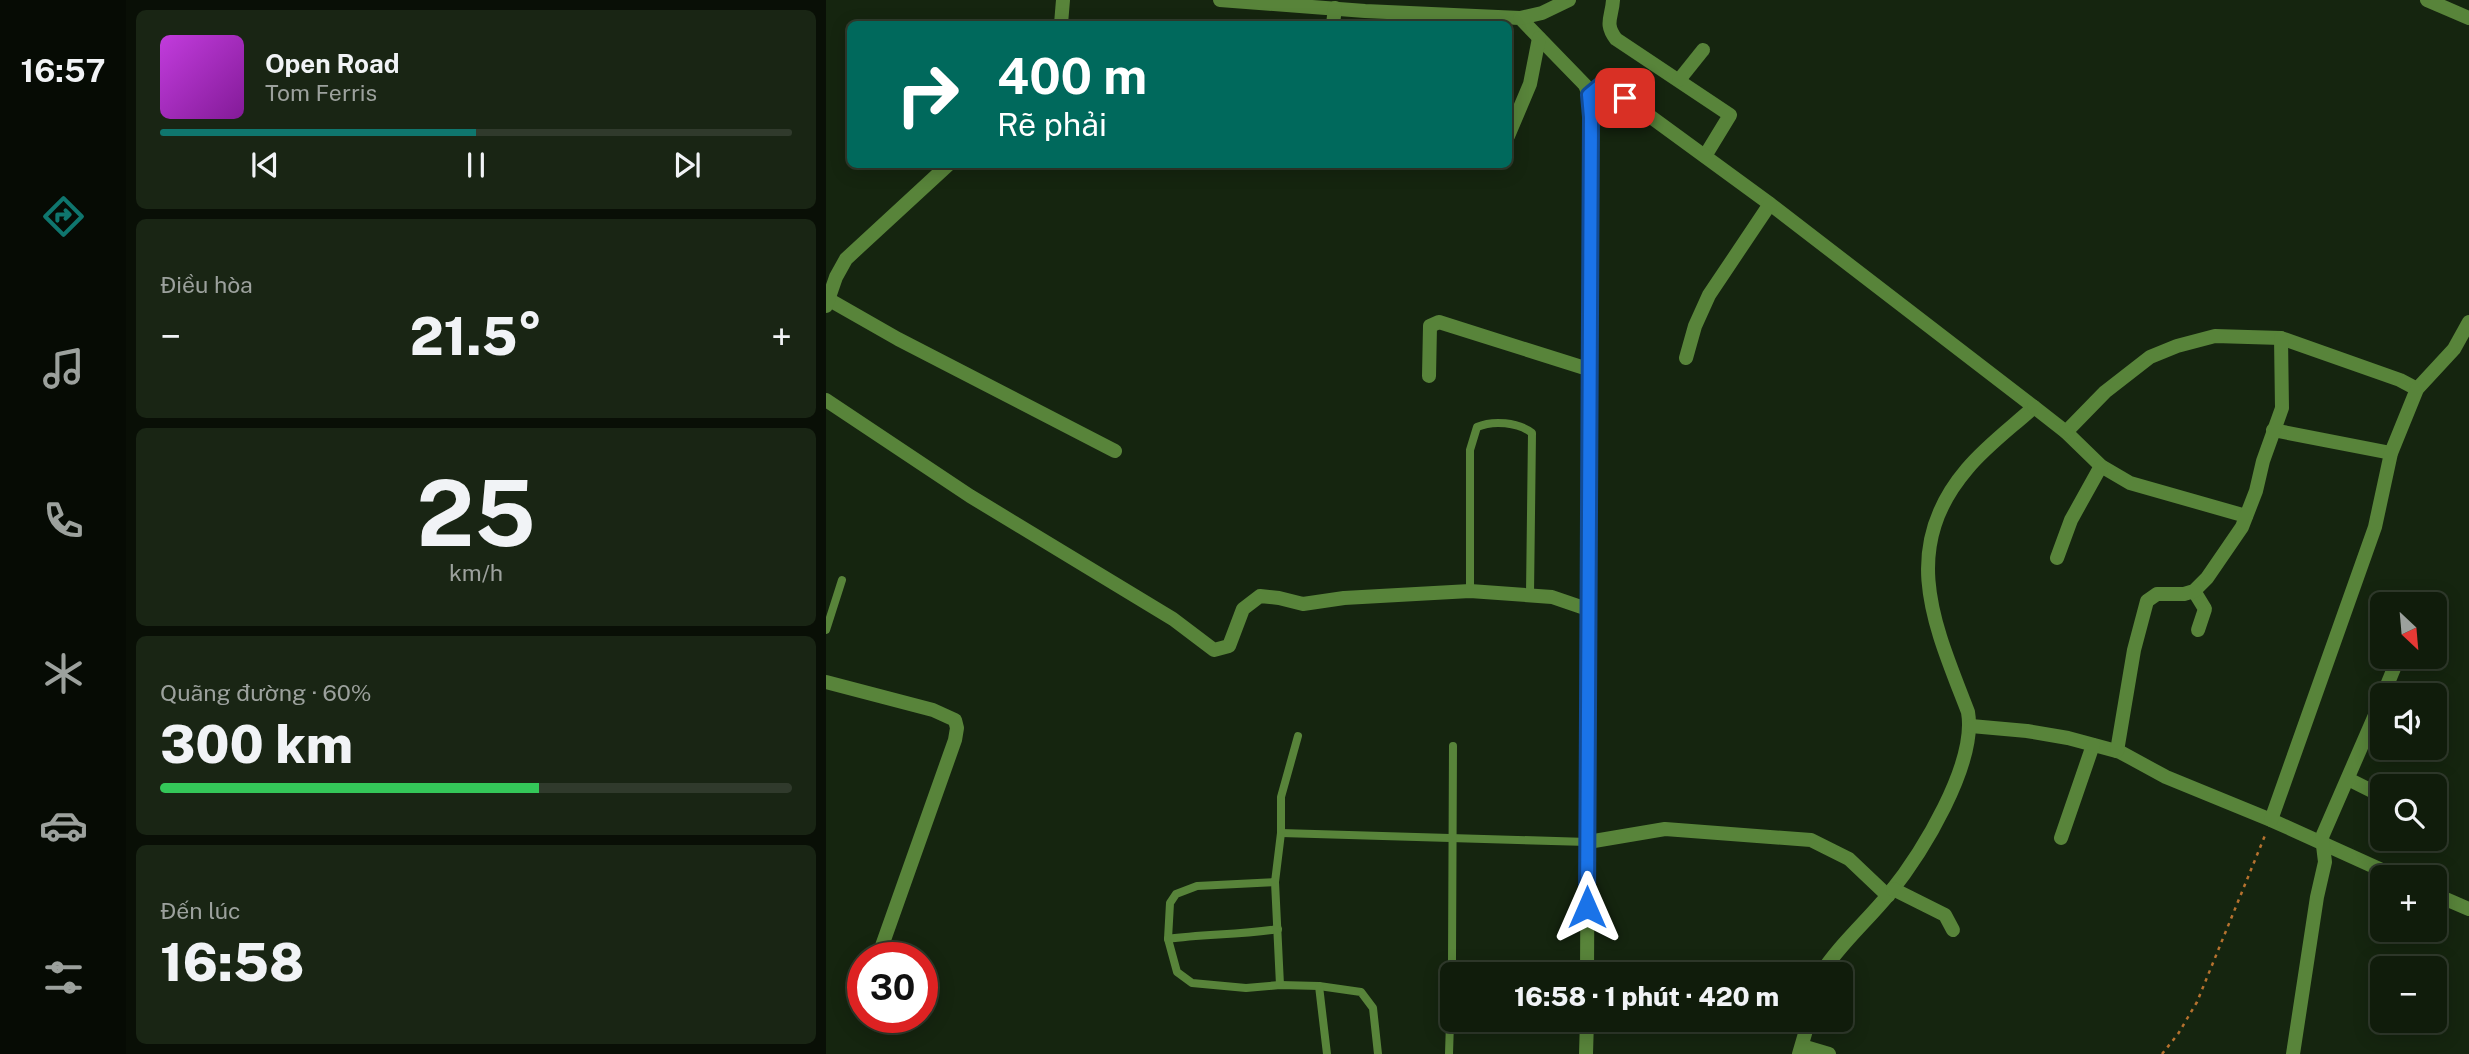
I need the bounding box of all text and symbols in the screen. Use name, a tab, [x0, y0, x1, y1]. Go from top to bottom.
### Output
text: 400 m	[997, 47, 1147, 105]
text: Open Road	[265, 48, 400, 79]
icon: right	[882, 49, 973, 140]
text: 16:57	[20, 52, 106, 89]
pin	[1595, 68, 1655, 128]
text: Tom Ferris	[265, 79, 377, 106]
icon: arrive	[1606, 79, 1644, 117]
text: Rẽ phải	[997, 106, 1107, 143]
icon: previous	[246, 146, 284, 184]
icon: pause	[457, 146, 495, 184]
icon: next	[668, 146, 706, 184]
icon: directions	[39, 192, 88, 241]
text: Điều hòa	[160, 271, 253, 298]
text: 21.5°	[410, 306, 542, 367]
text: −	[160, 314, 181, 359]
text: +	[771, 314, 792, 359]
icon: music	[39, 344, 88, 393]
text: 25	[416, 460, 536, 566]
icon: phone	[39, 496, 88, 545]
text: km/h	[449, 559, 503, 586]
north arrow	[2370, 592, 2446, 668]
map controls	[2370, 592, 2447, 1033]
icon: climate	[39, 649, 88, 698]
text: Quãng đường · 60%	[160, 679, 372, 706]
button: sound	[2370, 683, 2447, 760]
text: 300 km	[160, 714, 353, 775]
button: search	[2370, 774, 2447, 851]
icon: car	[39, 801, 88, 850]
button: +	[2370, 865, 2447, 942]
position arrow	[1550, 870, 1624, 944]
text: Đến lúc	[160, 897, 241, 924]
text: 16:58	[160, 932, 304, 993]
speed limit sign: 30	[847, 942, 938, 1033]
icon: filters	[39, 953, 88, 1002]
button: −	[2370, 956, 2447, 1033]
text: 16:58 · 1 phút · 420 m	[1514, 981, 1779, 1012]

